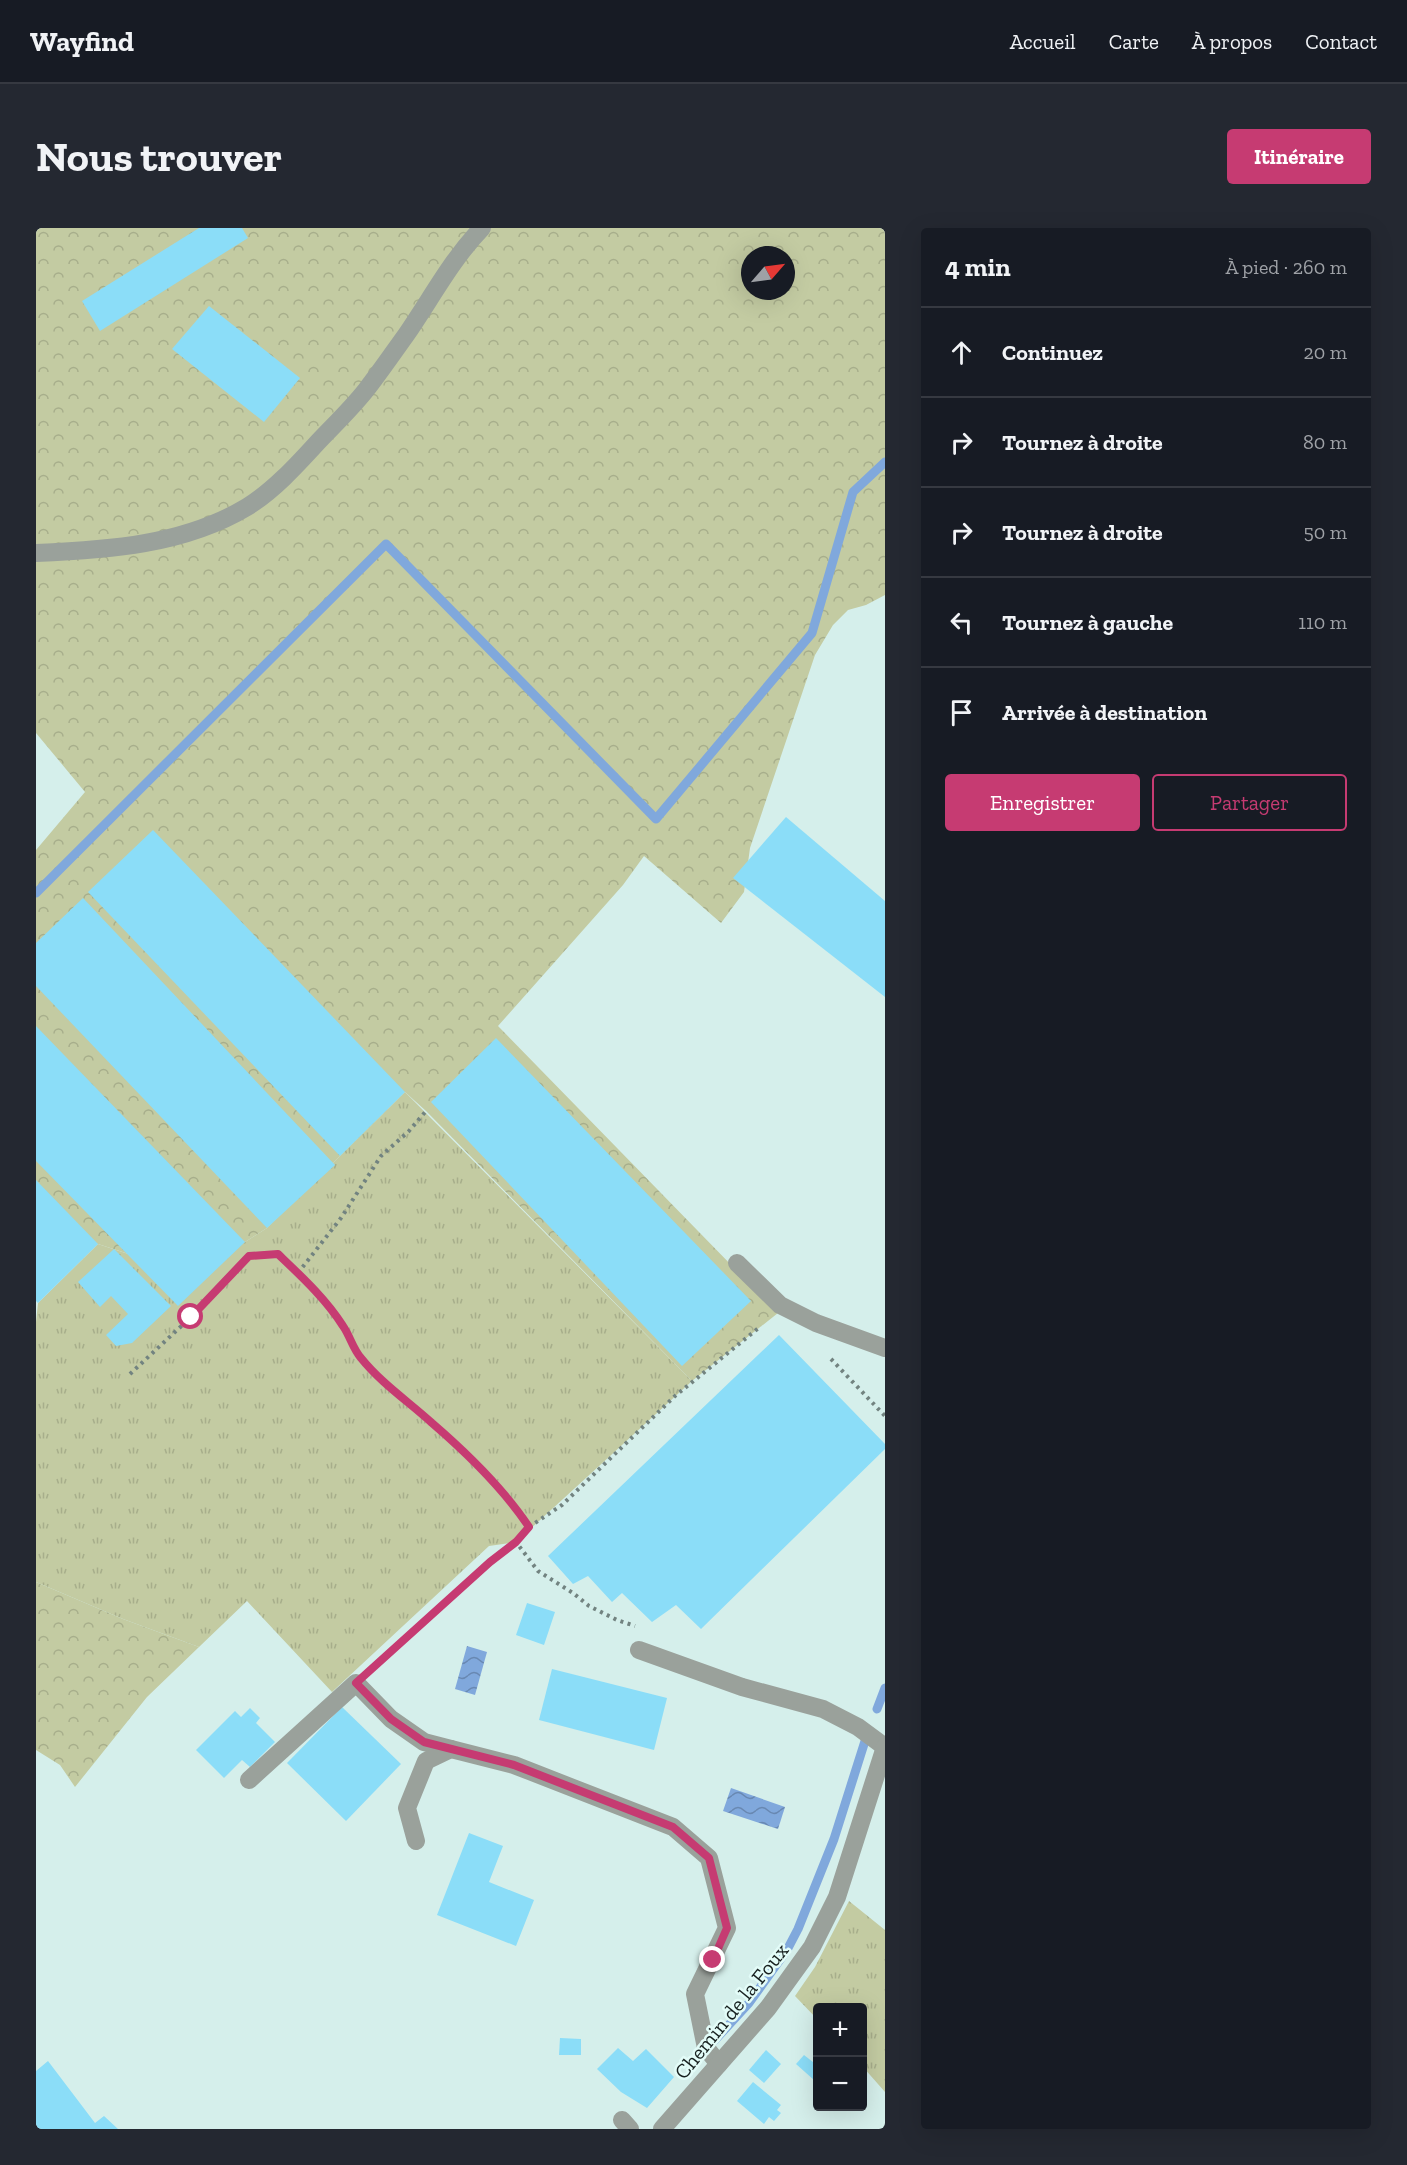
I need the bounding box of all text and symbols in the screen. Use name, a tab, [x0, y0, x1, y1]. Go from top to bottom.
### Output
text: Wayfind	[30, 25, 134, 58]
text: Accueil	[1010, 29, 1076, 54]
text: Carte	[1109, 29, 1159, 54]
text: À propos	[1192, 29, 1272, 54]
text: Contact	[1305, 29, 1377, 54]
button: Itinéraire	[1227, 129, 1371, 184]
text: Nous trouver	[36, 131, 282, 182]
north arrow	[741, 246, 795, 300]
text: 4 min	[945, 251, 1011, 283]
text: À pied · 260 m	[1225, 255, 1347, 279]
icon: ahead	[945, 336, 978, 369]
text: Continuez	[1002, 339, 1103, 366]
text: 20 m	[1303, 340, 1347, 364]
icon: right	[945, 426, 978, 459]
text: Tournez à droite	[1002, 429, 1163, 456]
text: 80 m	[1303, 430, 1347, 454]
icon: right	[945, 516, 978, 549]
text: Tournez à droite	[1002, 519, 1163, 546]
text: 50 m	[1303, 520, 1347, 544]
icon: left	[945, 606, 978, 639]
text: Tournez à gauche	[1002, 609, 1173, 636]
text: 110 m	[1298, 610, 1347, 634]
icon: arrive	[945, 696, 978, 729]
text: Arrivée à destination	[1002, 699, 1207, 726]
button: Enregistrer	[945, 774, 1140, 831]
button: Partager	[1152, 774, 1347, 831]
route start	[177, 1303, 203, 1329]
street label: Chemin de la Foux	[669, 1938, 793, 2084]
route end	[699, 1946, 725, 1972]
map controls	[813, 2003, 867, 2111]
button: +	[813, 2003, 867, 2057]
button: −	[813, 2057, 867, 2111]

